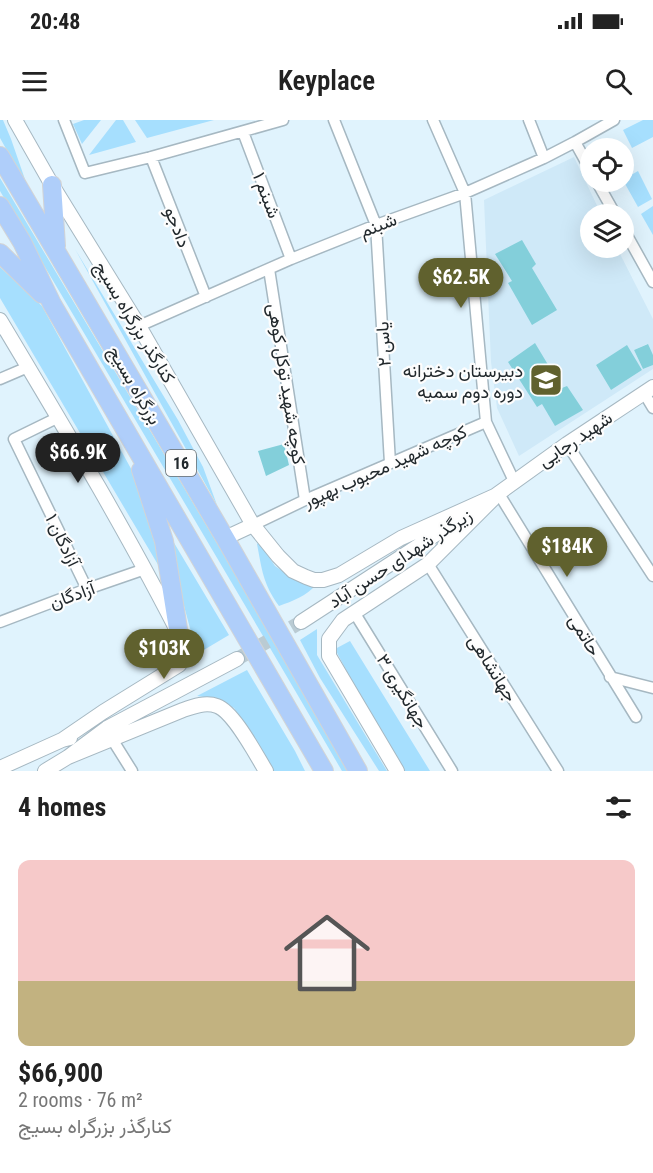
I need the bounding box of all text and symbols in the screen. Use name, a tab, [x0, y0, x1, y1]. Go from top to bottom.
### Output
text: 20:48	[30, 9, 81, 34]
icon: menu	[18, 65, 51, 98]
text: Keyplace	[278, 65, 375, 97]
icon: search	[602, 65, 635, 98]
map controls	[580, 138, 634, 258]
button: locate	[580, 138, 634, 192]
street label: شبنم ۱	[247, 169, 285, 222]
street label: دادجو	[160, 204, 195, 250]
button: layers	[580, 204, 634, 258]
street label: شبنم	[357, 208, 400, 243]
street label: کنارگذر بزرگراه بسیج	[90, 257, 180, 387]
pin: $62.5K	[412, 258, 510, 309]
text: $62.5K	[432, 265, 490, 289]
street label: کوچه شهید توکل کوهی	[262, 302, 310, 466]
street label: یاس ۲	[371, 321, 396, 367]
street label: بزرگراه بسیج	[104, 342, 166, 428]
place label: دبیرستان دخترانه دوره دوم سمیه	[403, 360, 523, 404]
school or university icon: دبیرستان دخترانه دوره دوم سمیه	[528, 362, 564, 398]
street label: شهید رجایی	[534, 407, 617, 472]
street label: کوچه شهید محبوب بهپور	[299, 420, 471, 514]
pin: $66.9K	[29, 433, 127, 484]
text: $66.9K	[49, 440, 107, 464]
road number: 16	[166, 450, 196, 476]
street label: زیرگذر شهدای حسن آباد	[324, 504, 476, 613]
street label: آزادگان ۱	[40, 510, 85, 572]
pin: $184K	[525, 527, 609, 578]
text: $184K	[541, 534, 593, 558]
street label: آزادگان	[47, 577, 100, 614]
street label: حاتمی	[564, 610, 605, 660]
pin: $103K	[122, 629, 206, 680]
street label: جهانشاهی	[463, 631, 522, 706]
text: $103K	[138, 636, 190, 660]
street label: جهانگیری ۳	[372, 650, 433, 732]
icon: filters	[602, 791, 635, 824]
text: 4 homes	[18, 792, 106, 822]
icon: home	[273, 899, 381, 1007]
text: $66,900	[18, 1058, 103, 1088]
text: 2 rooms · 76 m²	[18, 1088, 143, 1112]
text: کنارگذر بزرگراه بسیج	[18, 1114, 172, 1138]

